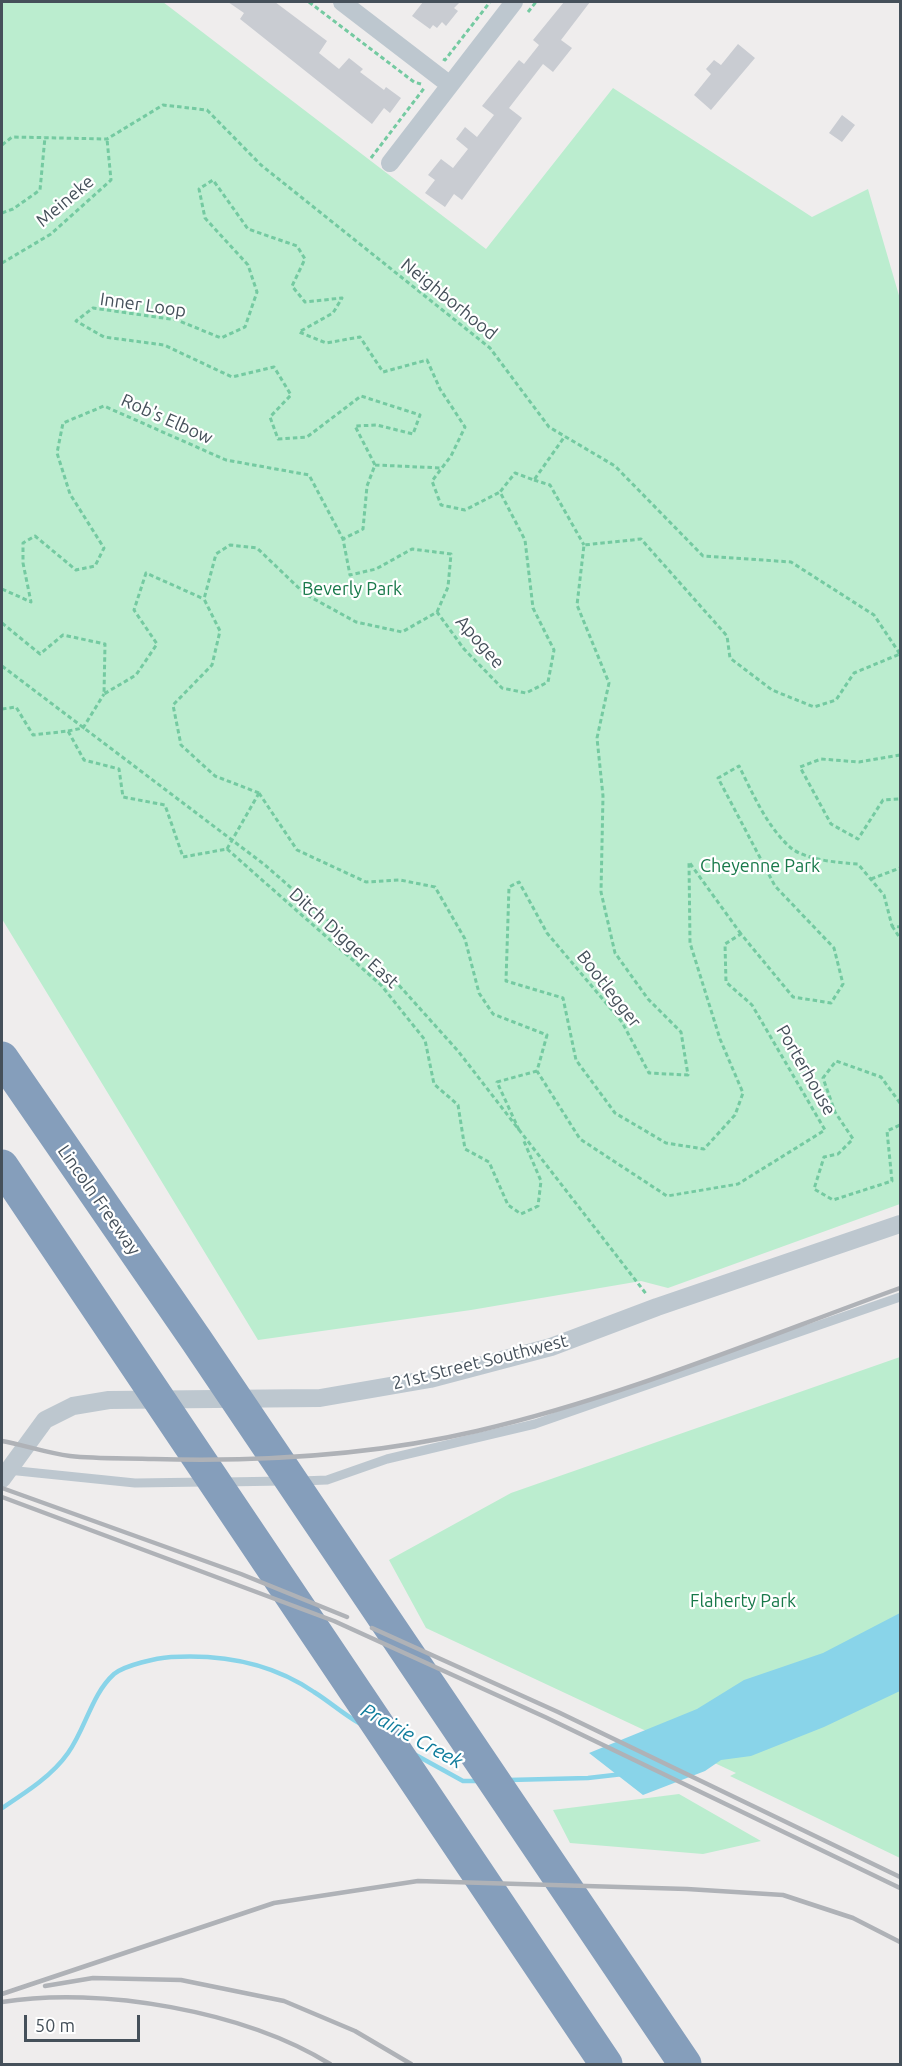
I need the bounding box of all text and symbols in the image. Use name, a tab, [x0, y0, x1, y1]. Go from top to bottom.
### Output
street label: Meineke	[32, 171, 98, 231]
street label: Neighborhood	[397, 254, 501, 344]
street label: Inner Loop	[99, 288, 187, 322]
street label: Rob's Elbow	[118, 389, 216, 449]
park label: Beverly Park	[302, 578, 402, 600]
street label: Apogee	[451, 611, 509, 673]
park label: Cheyenne Park	[700, 855, 820, 877]
street label: Ditch Digger East	[285, 883, 403, 993]
street label: Bootlegger	[572, 946, 646, 1032]
street label: Porterhouse	[772, 1021, 840, 1119]
street label: Lincoln Freeway	[53, 1141, 145, 1259]
street label: 21st Street Southwest	[390, 1330, 570, 1394]
park label: Flaherty Park	[690, 1590, 796, 1612]
water label: Prairie Creek	[357, 1698, 467, 1774]
scale bar	[27, 2003, 142, 2041]
text: 50 m	[35, 2015, 75, 2035]

